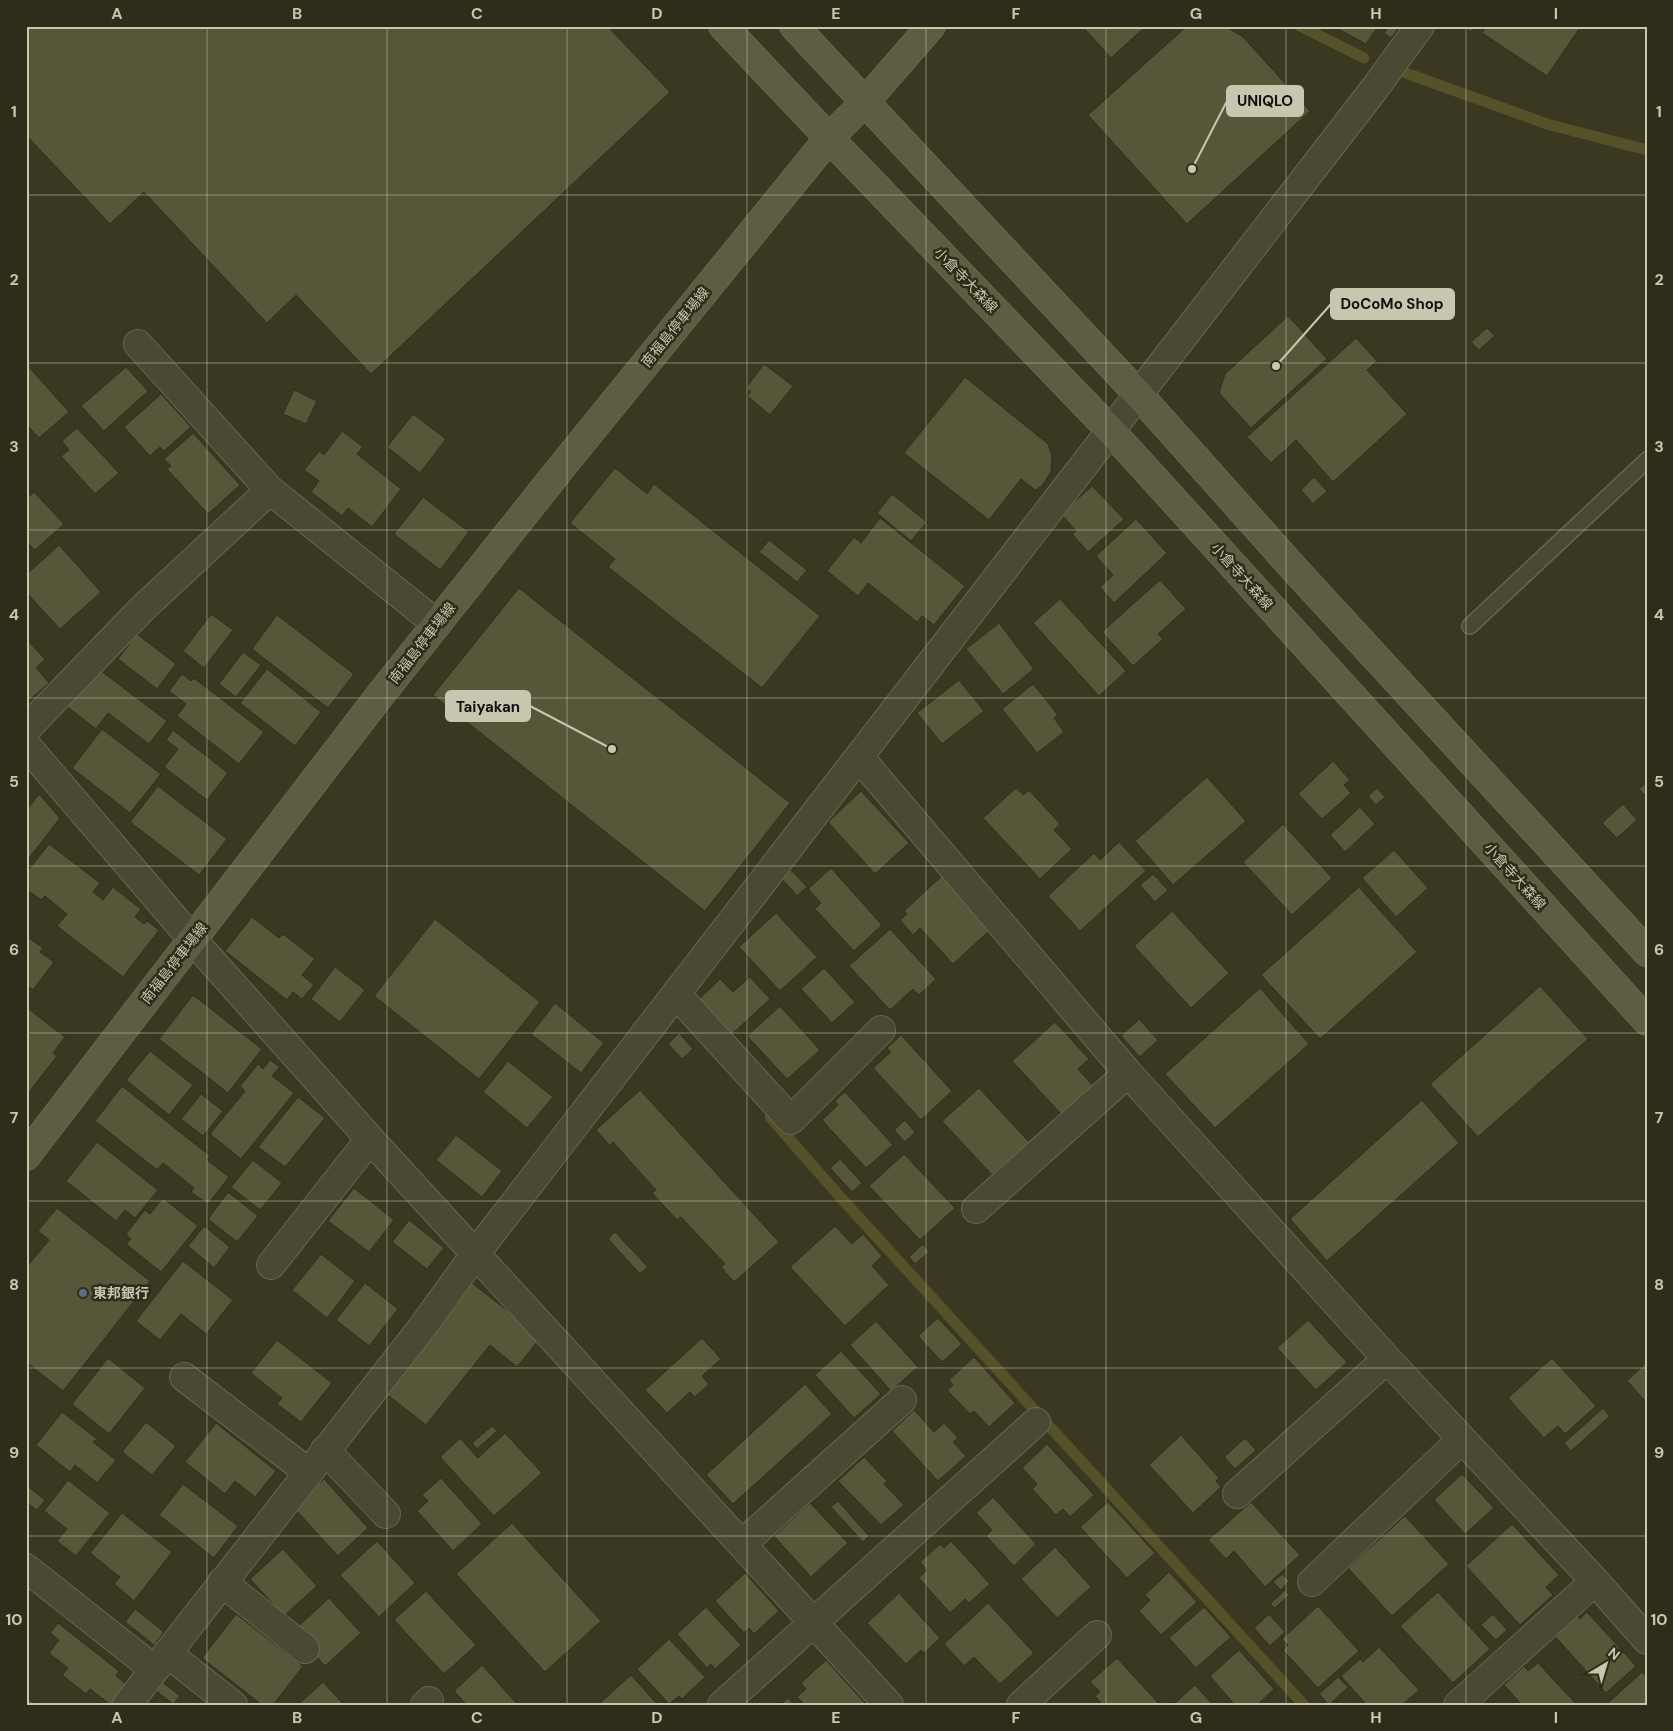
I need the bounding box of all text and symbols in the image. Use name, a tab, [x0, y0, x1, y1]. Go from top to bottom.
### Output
text: A	[111, 3, 123, 24]
text: B	[292, 3, 302, 24]
text: C	[471, 3, 483, 24]
text: D	[651, 3, 663, 24]
text: E	[831, 3, 841, 24]
text: F	[1012, 3, 1021, 24]
text: G	[1190, 3, 1202, 24]
text: H	[1370, 3, 1382, 24]
text: I	[1554, 3, 1558, 24]
callout: UNIQLO	[1227, 86, 1303, 116]
text: UNIQLO	[1237, 91, 1293, 111]
text: 1	[11, 101, 17, 122]
text: 1	[1656, 101, 1662, 122]
street label: 小倉寺大森線	[930, 244, 1002, 316]
text: 2	[9, 269, 19, 290]
text: 2	[1654, 269, 1664, 290]
street label: 南福島停車場線	[637, 283, 713, 371]
callout: DoCoMo Shop	[1331, 289, 1454, 319]
text: DoCoMo Shop	[1340, 294, 1444, 314]
text: 3	[9, 436, 19, 457]
text: 3	[1654, 436, 1664, 457]
street label: 小倉寺大森線	[1207, 539, 1277, 613]
street label: 南福島停車場線	[385, 599, 459, 687]
text: 4	[9, 604, 19, 625]
text: 4	[1654, 604, 1664, 625]
callout: Taiyakan	[446, 691, 530, 721]
text: Taiyakan	[456, 697, 520, 717]
text: 5	[9, 771, 19, 792]
text: 5	[1654, 771, 1664, 792]
street label: 小倉寺大森線	[1480, 839, 1550, 913]
street label: 南福島停車場線	[137, 919, 211, 1007]
text: 6	[9, 939, 19, 960]
text: 6	[1654, 939, 1664, 960]
text: 7	[10, 1107, 19, 1128]
text: 7	[1655, 1107, 1664, 1128]
text: 8	[9, 1274, 19, 1295]
text: 8	[1654, 1274, 1664, 1295]
place label: 東邦銀行	[93, 1284, 149, 1302]
marker: 東邦銀行	[77, 1287, 89, 1299]
text: 9	[9, 1442, 19, 1463]
text: 9	[1654, 1442, 1664, 1463]
text: 10	[5, 1609, 23, 1630]
text: 10	[1650, 1609, 1668, 1630]
north arrow	[1580, 1638, 1630, 1688]
text: N	[1604, 1644, 1624, 1664]
text: A	[111, 1707, 123, 1728]
text: B	[292, 1707, 302, 1728]
text: C	[471, 1707, 483, 1728]
text: D	[651, 1707, 663, 1728]
text: E	[831, 1707, 841, 1728]
text: F	[1012, 1707, 1021, 1728]
text: G	[1190, 1707, 1202, 1728]
text: H	[1370, 1707, 1382, 1728]
text: I	[1554, 1707, 1558, 1728]

